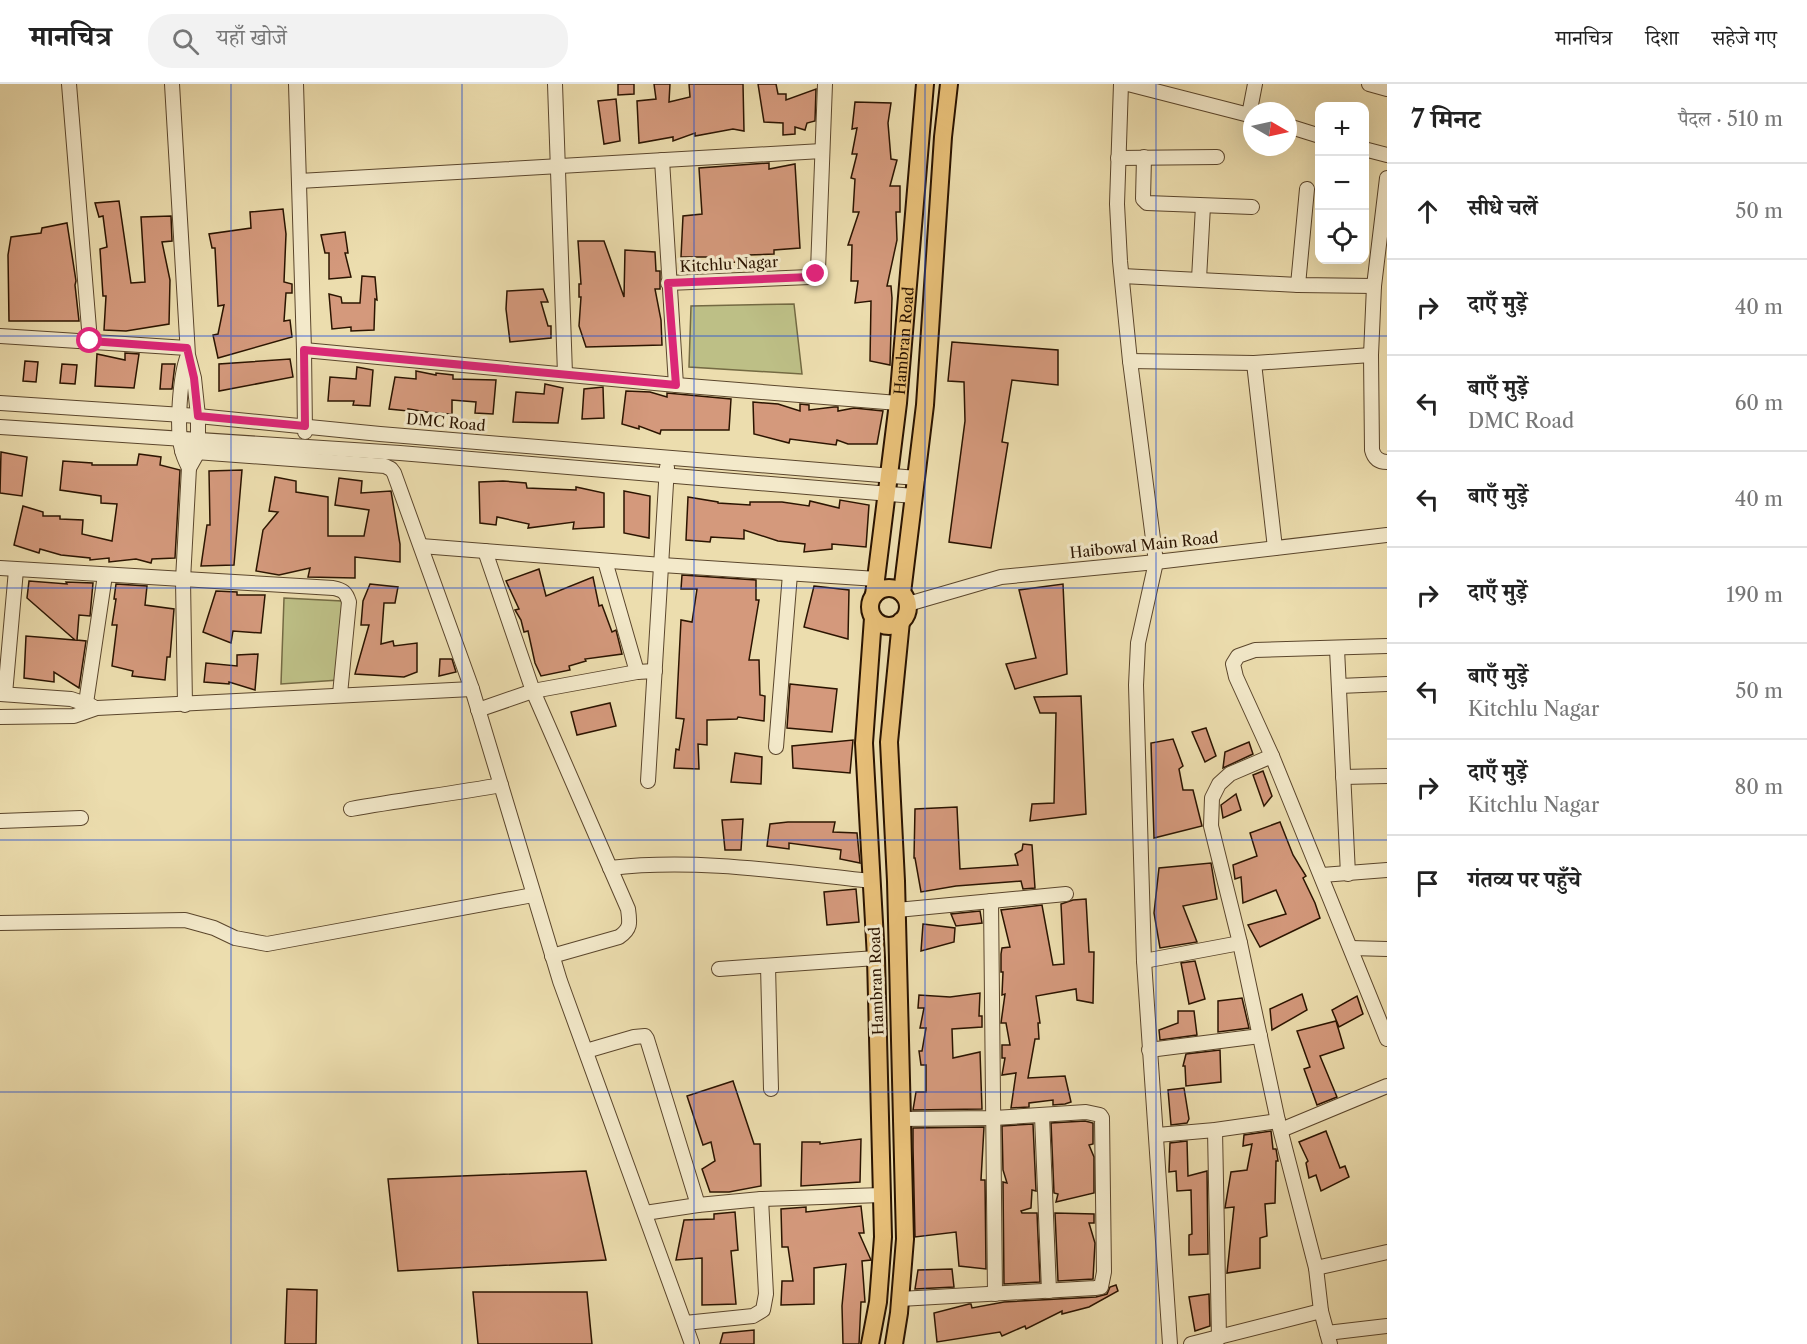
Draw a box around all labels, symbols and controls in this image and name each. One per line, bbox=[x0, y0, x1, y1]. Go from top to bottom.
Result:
search box bbox=[148, 14, 568, 68]
text: मानचित्र bbox=[30, 19, 112, 53]
text: यहाँ खोजें bbox=[217, 24, 287, 51]
icon: search bbox=[169, 25, 202, 58]
text: मानचित्र bbox=[1555, 25, 1612, 50]
text: दिशा bbox=[1645, 25, 1679, 50]
text: सहेजे गए bbox=[1712, 25, 1777, 50]
north arrow bbox=[1243, 102, 1297, 156]
map controls bbox=[1315, 102, 1369, 264]
button: + bbox=[1315, 102, 1369, 156]
text: 7 मिनट bbox=[1411, 103, 1480, 135]
text: पैदल · 510 m bbox=[1678, 107, 1783, 131]
button: − bbox=[1315, 156, 1369, 210]
text: सीधे चलें bbox=[1468, 194, 1537, 221]
icon: ahead bbox=[1411, 195, 1444, 228]
text: 50 m bbox=[1736, 199, 1783, 223]
button: locate bbox=[1315, 210, 1369, 264]
street label: Kitchlu Nagar bbox=[679, 252, 779, 276]
route end bbox=[802, 260, 828, 286]
street label: Hambran Road bbox=[889, 286, 917, 396]
text: दाएँ मुड़ें bbox=[1468, 290, 1527, 317]
icon: right bbox=[1411, 291, 1444, 324]
text: 40 m bbox=[1735, 295, 1783, 319]
route start bbox=[76, 327, 102, 353]
text: बाएँ मुड़ें bbox=[1468, 374, 1528, 401]
icon: left bbox=[1411, 387, 1444, 420]
text: 60 m bbox=[1735, 391, 1783, 415]
street label: DMC Road bbox=[405, 409, 487, 435]
text: DMC Road bbox=[1468, 409, 1574, 433]
text: बाएँ मुड़ें bbox=[1468, 482, 1528, 509]
icon: left bbox=[1411, 483, 1444, 516]
text: 40 m bbox=[1735, 487, 1783, 511]
street label: Haibowal Main Road bbox=[1069, 528, 1219, 562]
text: दाएँ मुड़ें bbox=[1468, 578, 1527, 605]
icon: right bbox=[1411, 579, 1444, 612]
text: 190 m bbox=[1726, 583, 1783, 607]
text: बाएँ मुड़ें bbox=[1468, 662, 1528, 689]
icon: left bbox=[1411, 675, 1444, 708]
text: 50 m bbox=[1736, 679, 1783, 703]
text: Kitchlu Nagar bbox=[1468, 697, 1599, 721]
text: दाएँ मुड़ें bbox=[1468, 758, 1527, 785]
icon: right bbox=[1411, 771, 1444, 804]
text: 80 m bbox=[1735, 775, 1783, 799]
text: Kitchlu Nagar bbox=[1468, 793, 1599, 817]
text: गंतव्य पर पहुँचे bbox=[1468, 866, 1581, 893]
icon: arrive bbox=[1411, 867, 1444, 900]
street label: Hambran Road bbox=[865, 927, 887, 1035]

